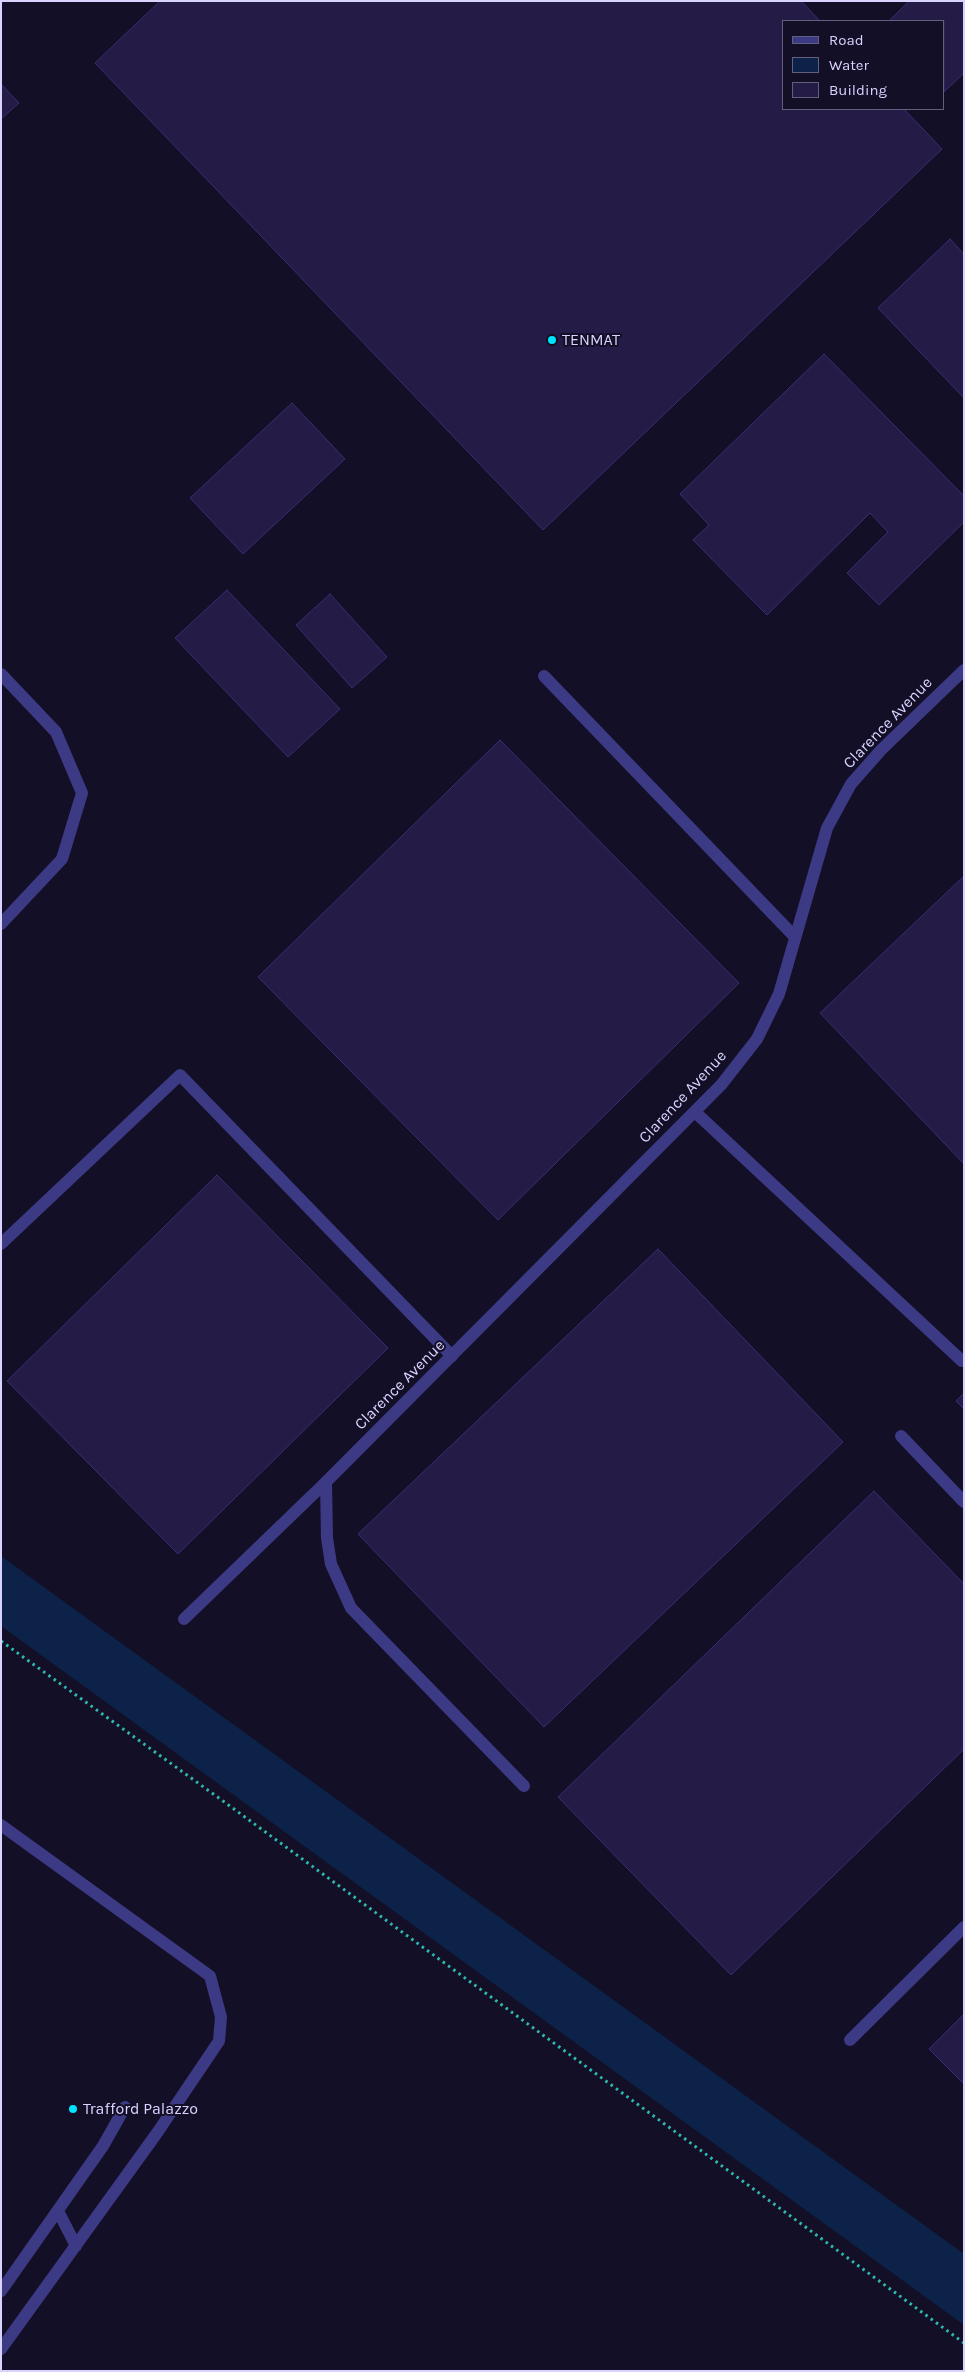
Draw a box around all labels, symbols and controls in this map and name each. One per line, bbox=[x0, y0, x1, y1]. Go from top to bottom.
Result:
legend bbox=[782, 20, 945, 110]
text: Road bbox=[829, 31, 864, 49]
text: Water bbox=[829, 56, 869, 74]
text: Building bbox=[829, 81, 887, 99]
place label: TENMAT bbox=[562, 330, 620, 350]
marker: TENMAT bbox=[546, 334, 558, 346]
street label: Clarence Avenue bbox=[840, 673, 936, 773]
street label: Clarence Avenue bbox=[635, 1047, 731, 1147]
street label: Clarence Avenue bbox=[351, 1336, 449, 1434]
place label: Trafford Palazzo bbox=[83, 2099, 198, 2119]
marker: Trafford Palazzo bbox=[67, 2103, 79, 2115]

